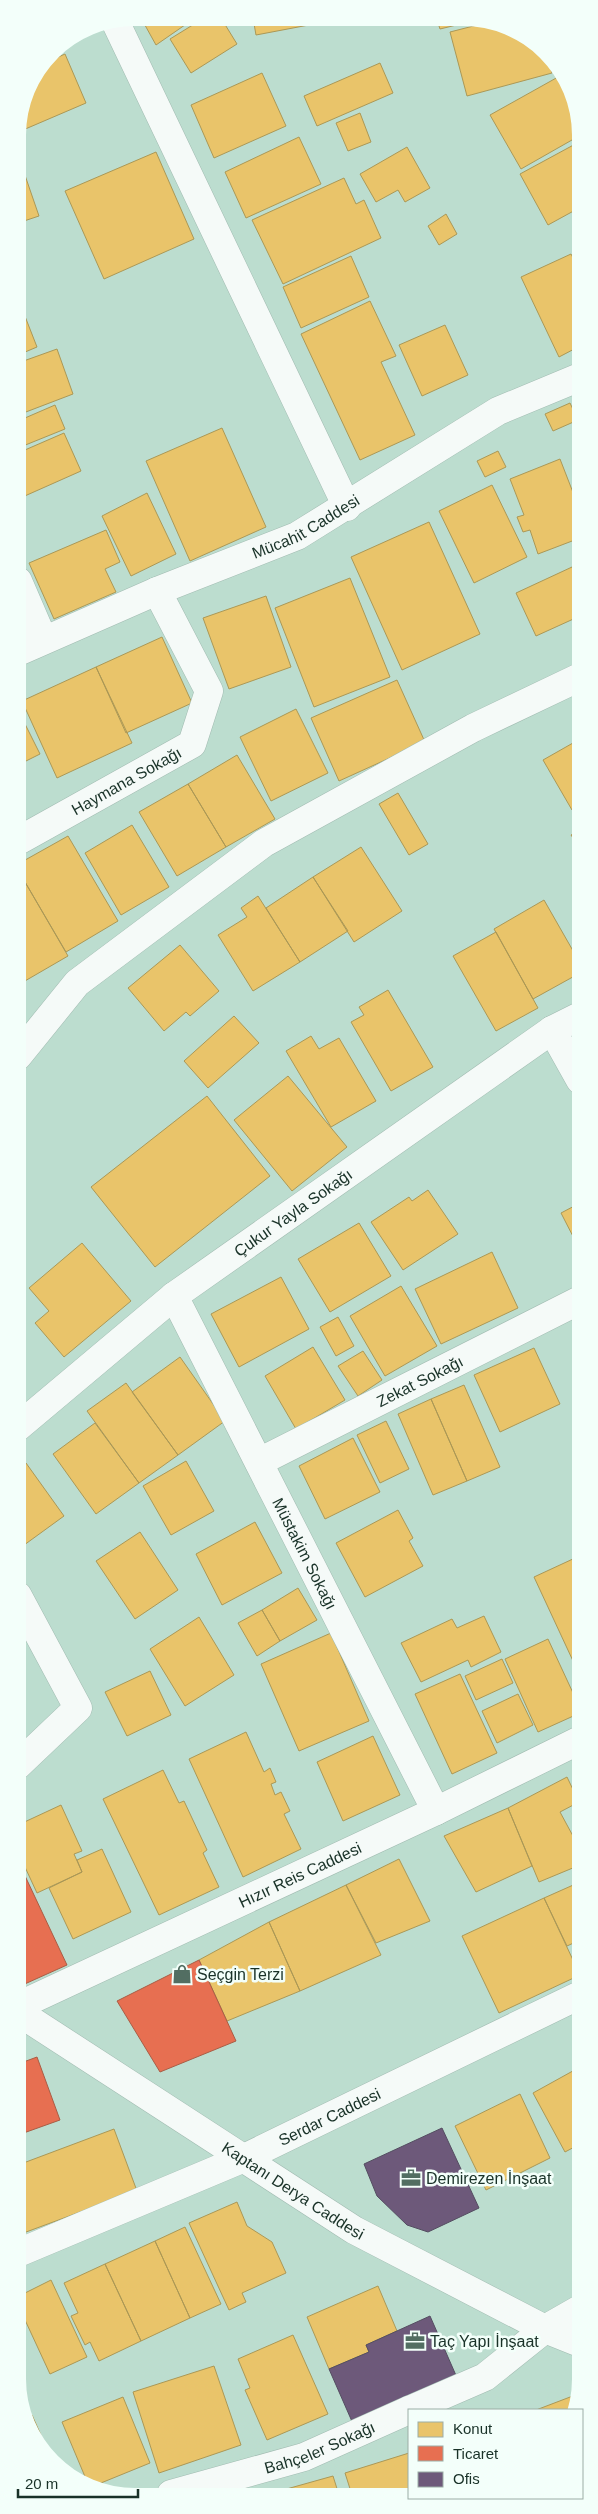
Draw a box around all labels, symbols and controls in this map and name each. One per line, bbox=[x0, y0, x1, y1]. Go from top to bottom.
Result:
street label: Mücahit Caddesi bbox=[249, 491, 362, 561]
street label: Haymana Sokağı bbox=[69, 743, 184, 818]
street label: Çukur Yayla Sokağı bbox=[231, 1165, 355, 1260]
street label: Zekat Sokağı bbox=[374, 1352, 466, 1410]
street label: Müstakim Sokağı bbox=[270, 1495, 340, 1612]
street label: Hızır Reis Caddesi bbox=[236, 1839, 364, 1910]
shop icon: Seçgin Terzi bbox=[171, 1963, 193, 1985]
place label: Seçgin Terzi bbox=[197, 1966, 284, 1983]
street label: Serdar Caddesi bbox=[276, 2085, 383, 2149]
street label: Kaptanı Derya Caddesi bbox=[219, 2138, 367, 2242]
office icon: Demirezen İnşaat bbox=[400, 2167, 422, 2189]
place label: Demirezen İnşaat bbox=[426, 2169, 552, 2187]
office icon: Taç Yapı İnşaat bbox=[404, 2330, 426, 2352]
place label: Taç Yapı İnşaat bbox=[430, 2332, 539, 2350]
legend bbox=[408, 2409, 583, 2499]
street label: Bahçeler Sokağı bbox=[262, 2418, 377, 2476]
text: Konut bbox=[453, 2420, 493, 2437]
text: Ticaret bbox=[453, 2445, 499, 2462]
scale bar bbox=[18, 2466, 138, 2498]
text: Ofis bbox=[453, 2470, 480, 2487]
text: 20 m bbox=[25, 2475, 58, 2492]

